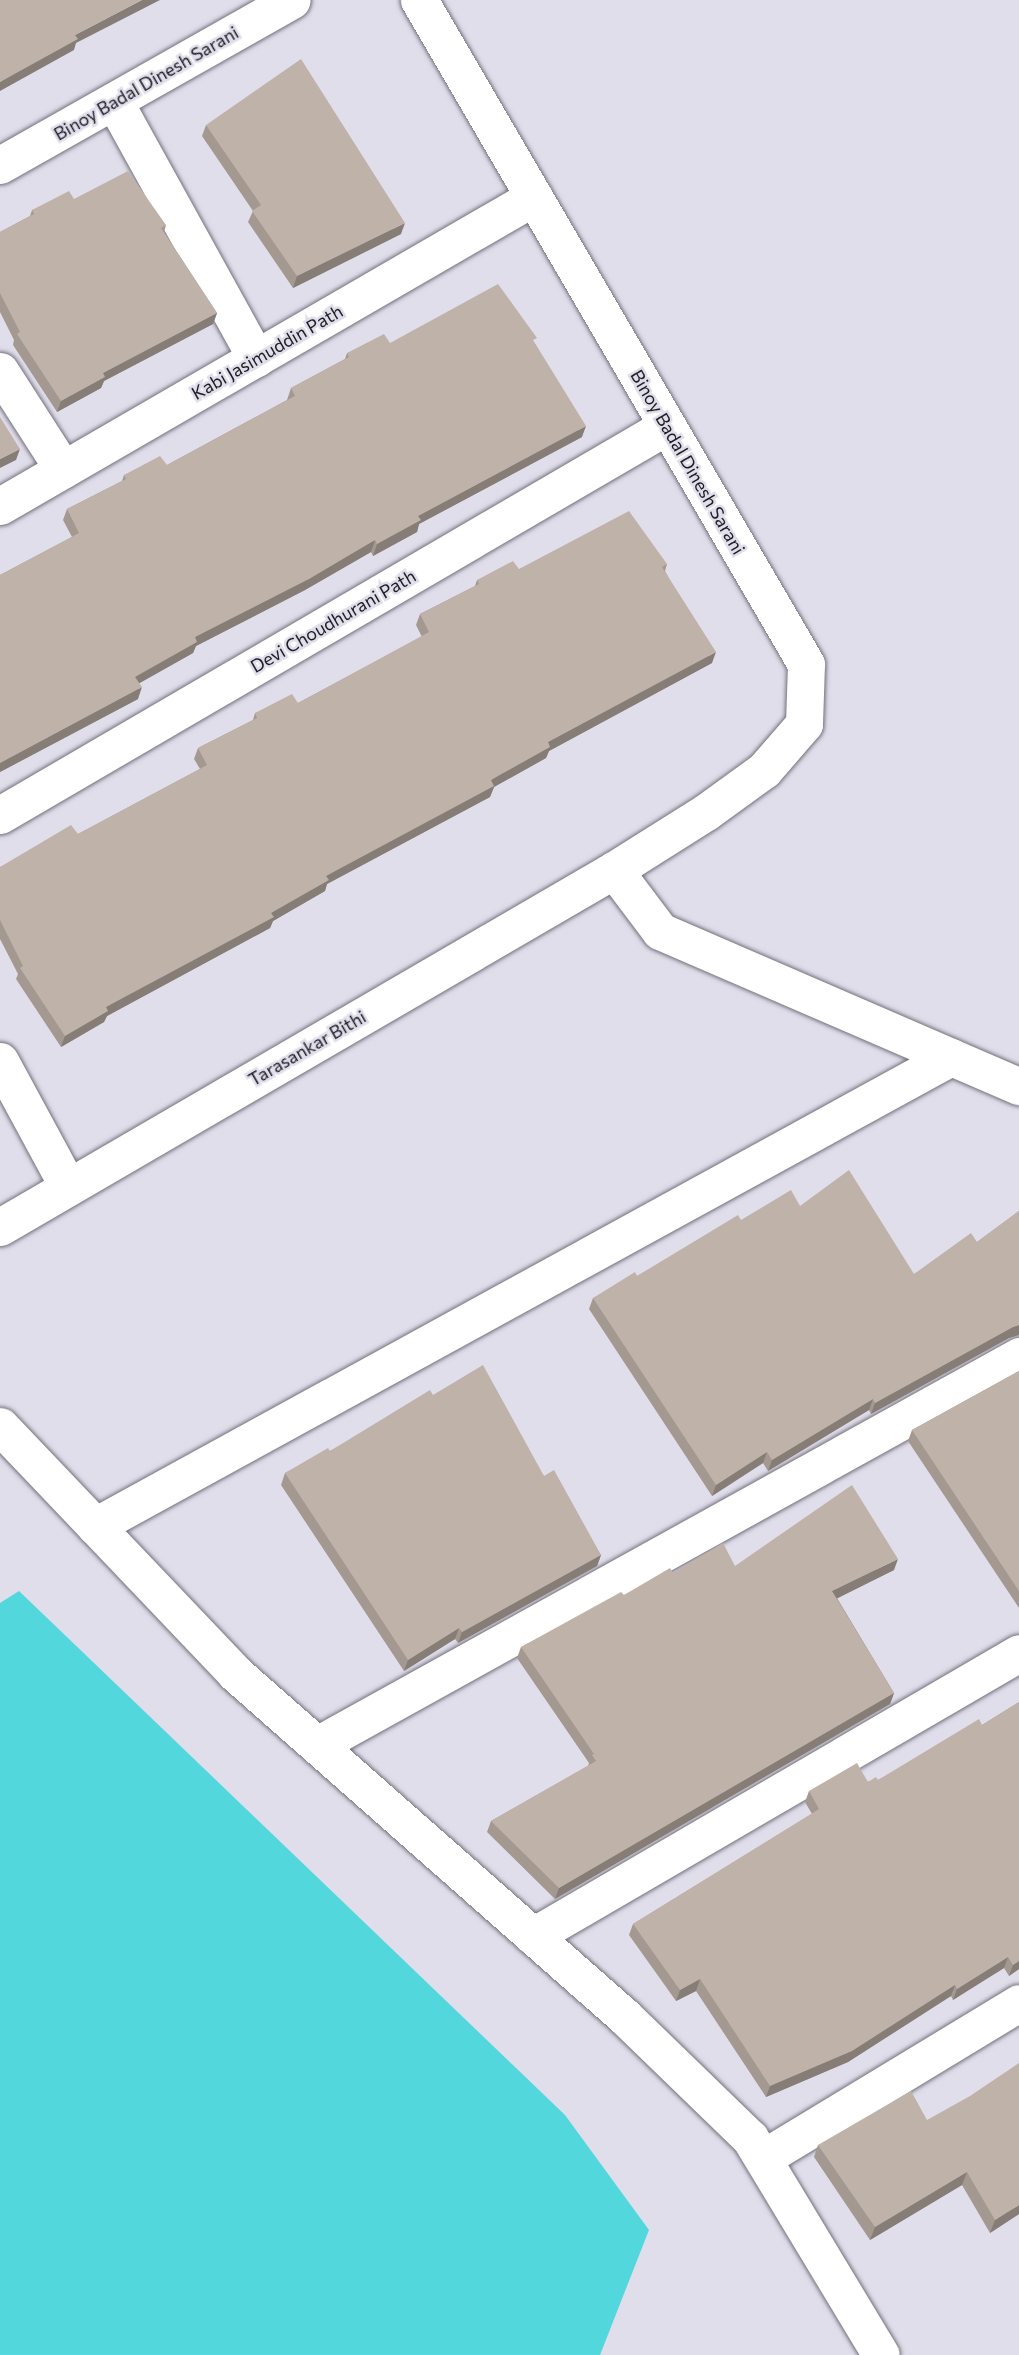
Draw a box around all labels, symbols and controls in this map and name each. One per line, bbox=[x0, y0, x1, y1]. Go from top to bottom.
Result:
street label: Binoy Badal Dinesh Sarani bbox=[50, 21, 242, 145]
street label: Kabi Jasimuddin Path bbox=[188, 300, 346, 404]
street label: Binoy Badal Dinesh Sarani bbox=[626, 366, 750, 558]
street label: Devi Choudhurani Path bbox=[247, 565, 419, 677]
street label: Tarasankar Bithi bbox=[244, 1006, 370, 1090]

